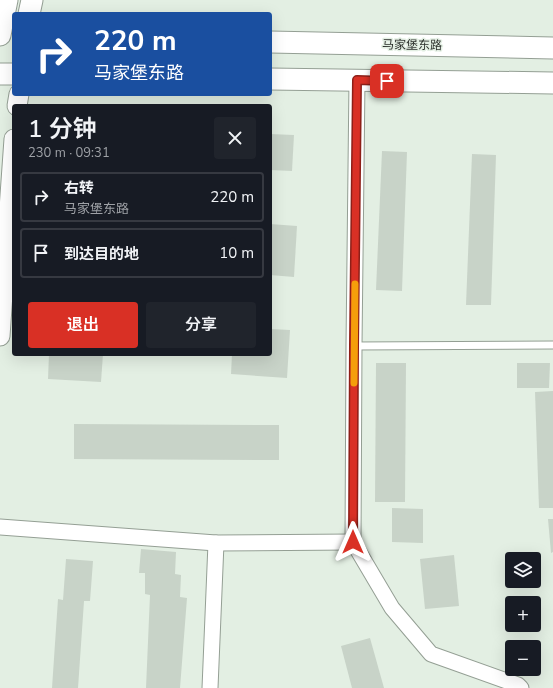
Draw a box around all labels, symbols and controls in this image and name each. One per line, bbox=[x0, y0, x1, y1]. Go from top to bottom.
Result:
text: 220 m bbox=[94, 22, 177, 60]
icon: right bbox=[28, 28, 80, 80]
street label: 马家堡东路 bbox=[382, 36, 442, 54]
text: 马家堡东路 bbox=[94, 61, 184, 85]
pin bbox=[370, 64, 404, 98]
icon: arrive bbox=[376, 70, 398, 92]
text: 1 分钟 bbox=[28, 113, 97, 145]
button: close bbox=[214, 117, 256, 159]
text: 230 m · 09:31 bbox=[28, 144, 110, 162]
text: 右转 bbox=[64, 178, 94, 198]
icon: right bbox=[30, 186, 52, 208]
text: 220 m bbox=[210, 187, 254, 207]
text: 马家堡东路 bbox=[64, 200, 129, 218]
icon: arrive bbox=[30, 242, 52, 264]
text: 10 m bbox=[219, 243, 254, 263]
text: 到达目的地 bbox=[64, 244, 139, 264]
button: 退出 bbox=[28, 302, 138, 348]
button: 分享 bbox=[146, 302, 256, 348]
position arrow bbox=[332, 521, 374, 563]
map controls bbox=[505, 552, 541, 676]
button: layers bbox=[505, 552, 541, 588]
button: + bbox=[505, 596, 541, 632]
button: − bbox=[505, 640, 541, 676]

